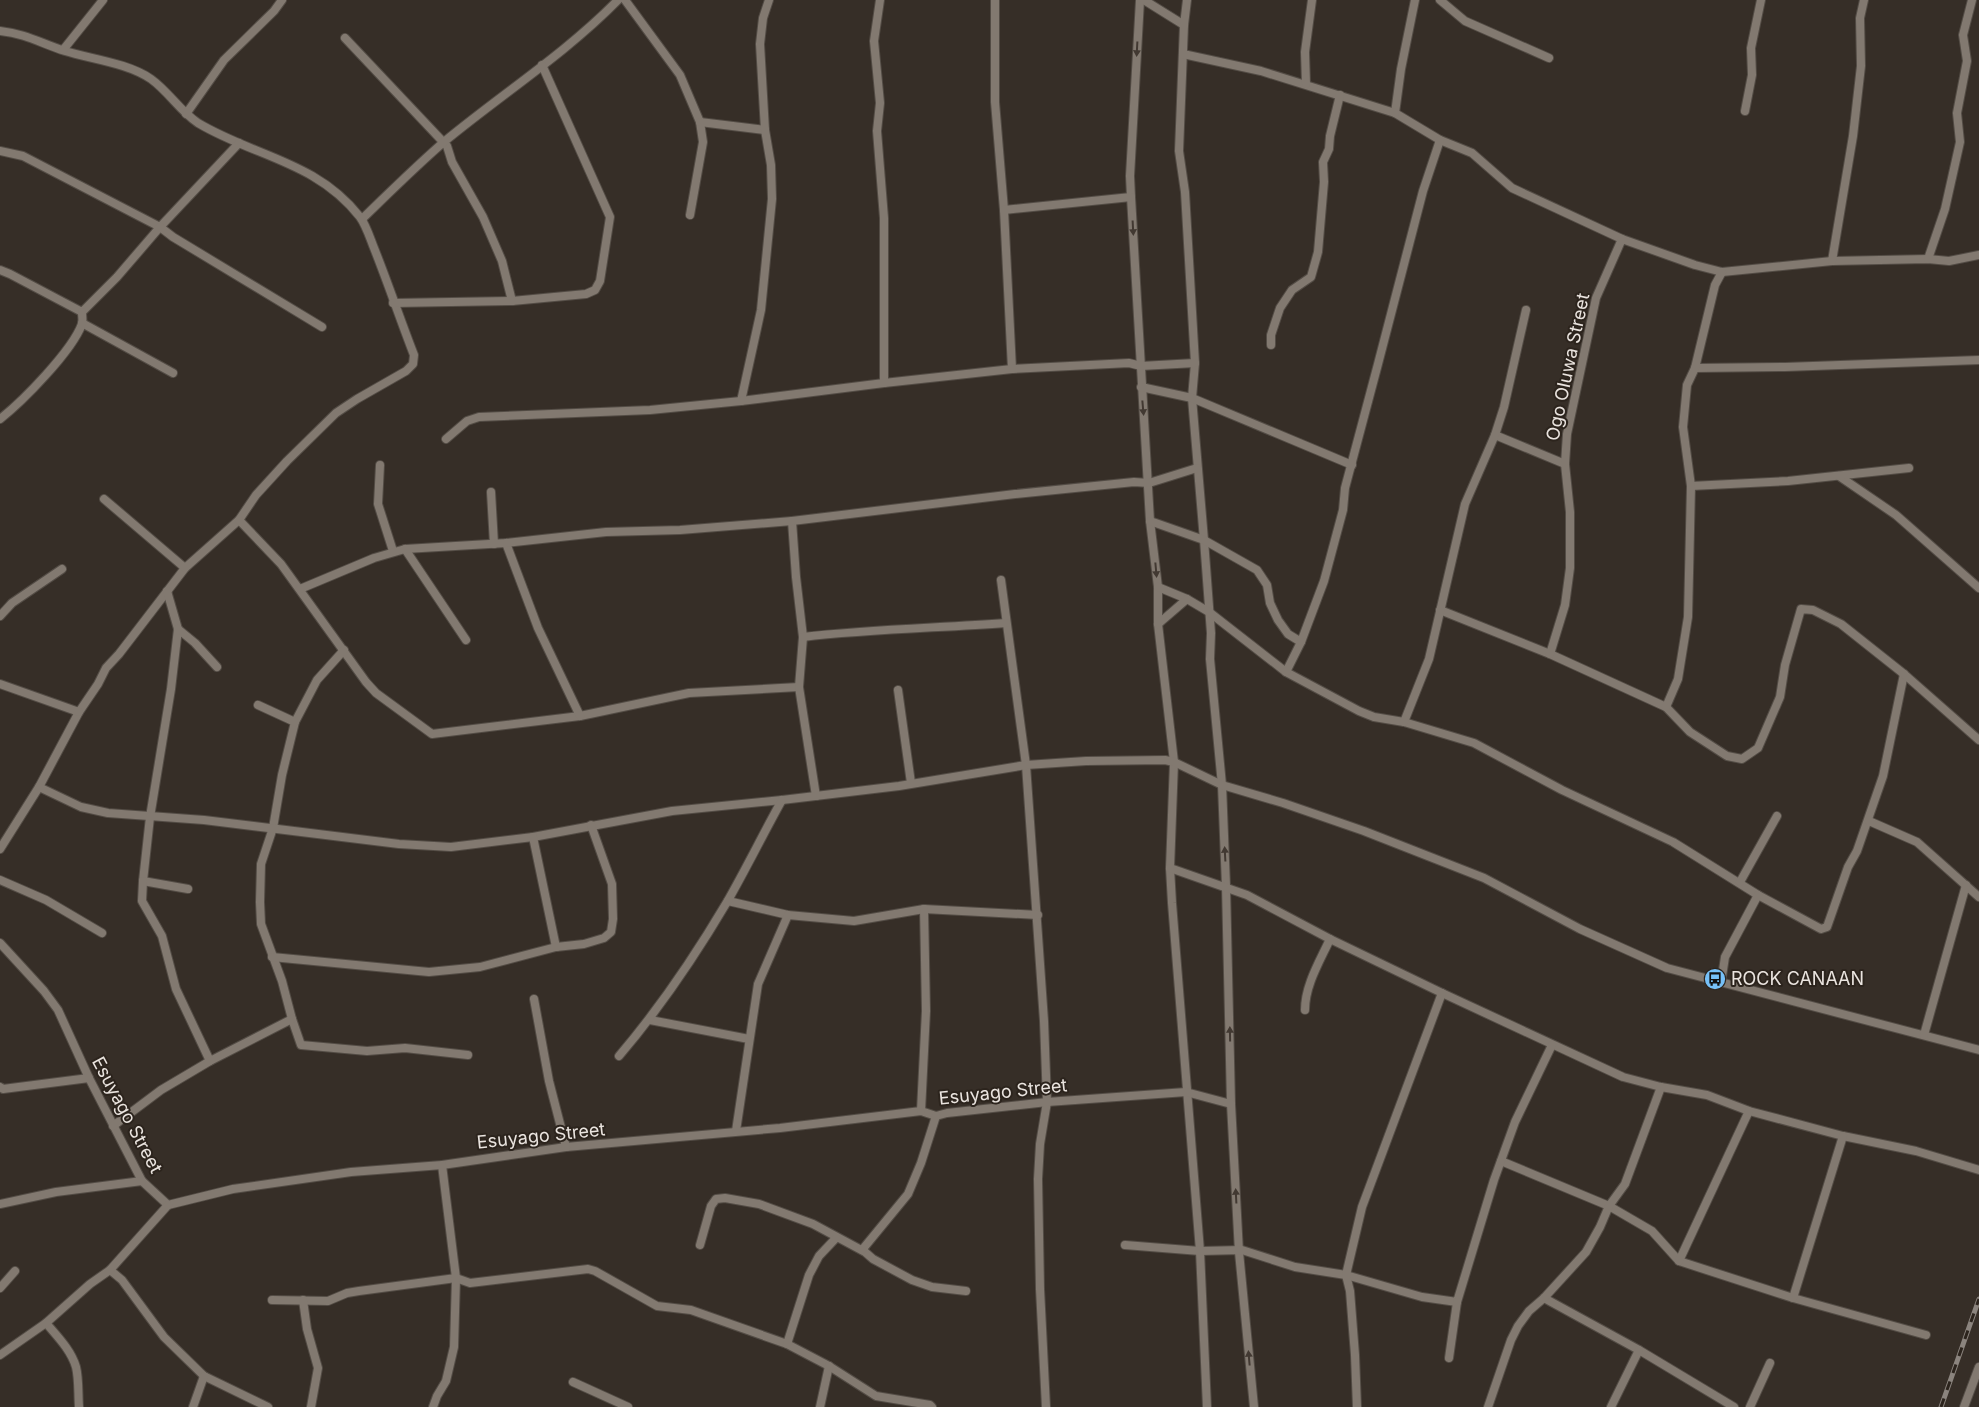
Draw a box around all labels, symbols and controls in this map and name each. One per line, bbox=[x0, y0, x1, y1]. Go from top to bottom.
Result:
one-way arrow bbox=[1133, 41, 1141, 57]
one-way arrow bbox=[1129, 221, 1137, 237]
street label: Ogo Oluwa Street bbox=[1542, 291, 1593, 443]
one-way arrow bbox=[1139, 400, 1147, 416]
one-way arrow bbox=[1152, 562, 1160, 578]
one-way arrow bbox=[1220, 846, 1228, 862]
bus stop icon: ROCK CANAAN bbox=[1703, 967, 1727, 991]
place label: ROCK CANAAN bbox=[1731, 968, 1864, 989]
one-way arrow bbox=[1225, 1026, 1233, 1042]
street label: Esuyago Street bbox=[88, 1053, 167, 1177]
street label: Esuyago Street bbox=[938, 1074, 1068, 1109]
street label: Esuyago Street bbox=[476, 1118, 606, 1153]
one-way arrow bbox=[1232, 1188, 1240, 1204]
one-way arrow bbox=[1245, 1350, 1253, 1366]

